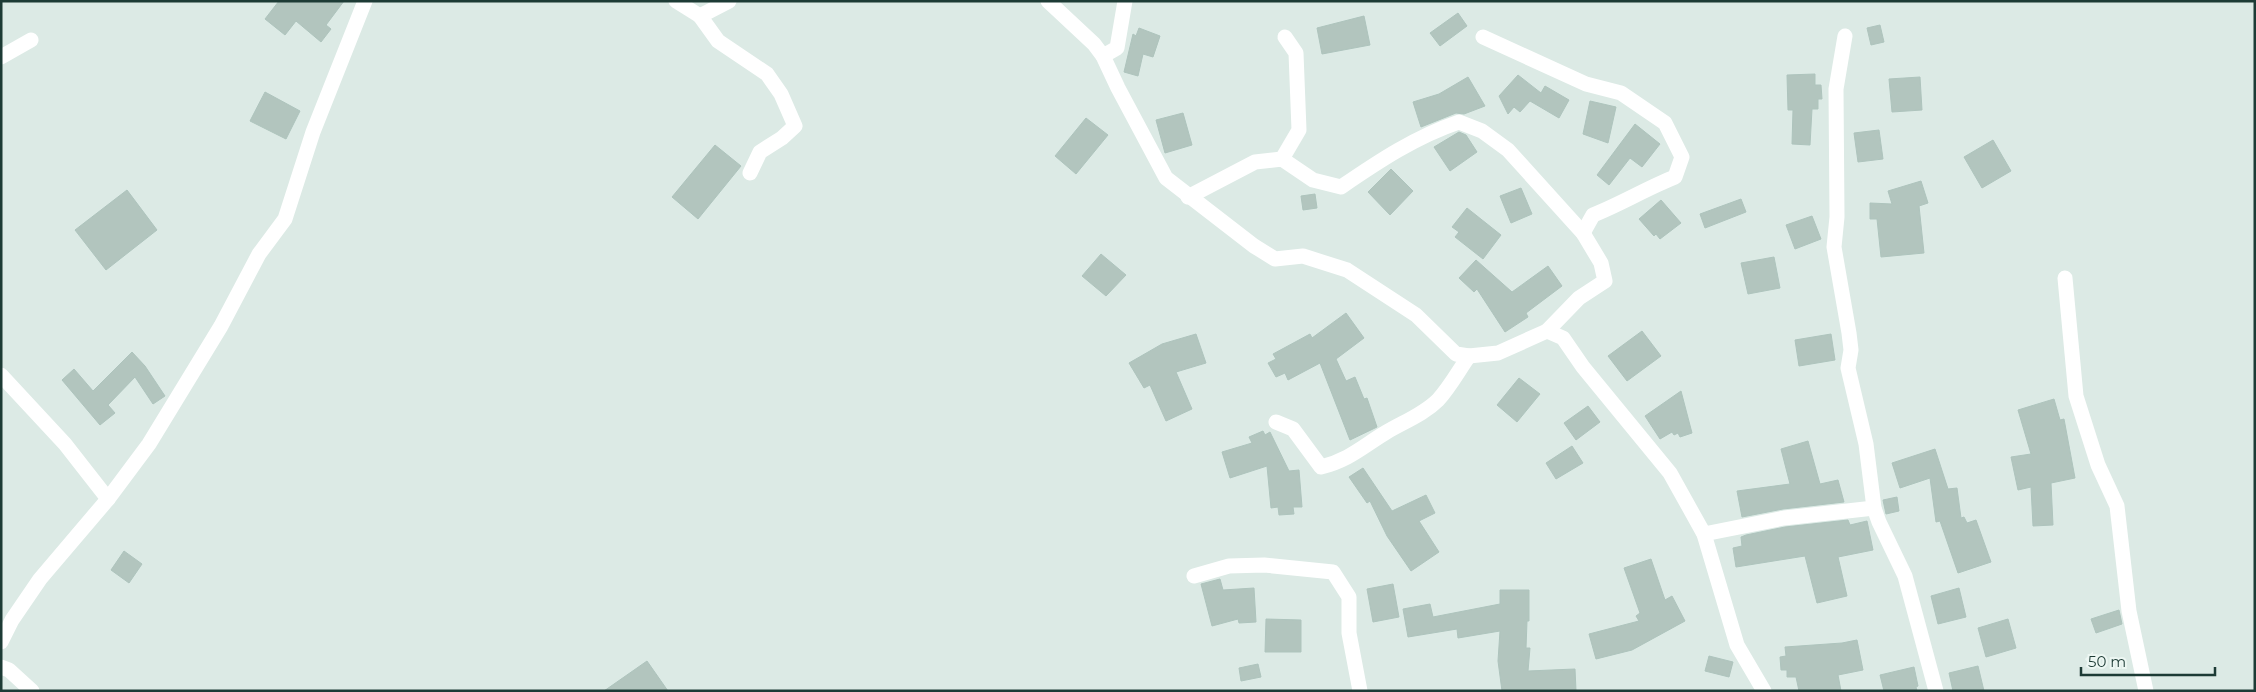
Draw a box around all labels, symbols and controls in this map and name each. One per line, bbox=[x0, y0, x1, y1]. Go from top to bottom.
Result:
scale bar bbox=[2081, 644, 2215, 676]
text: 50 m bbox=[2088, 652, 2126, 671]

